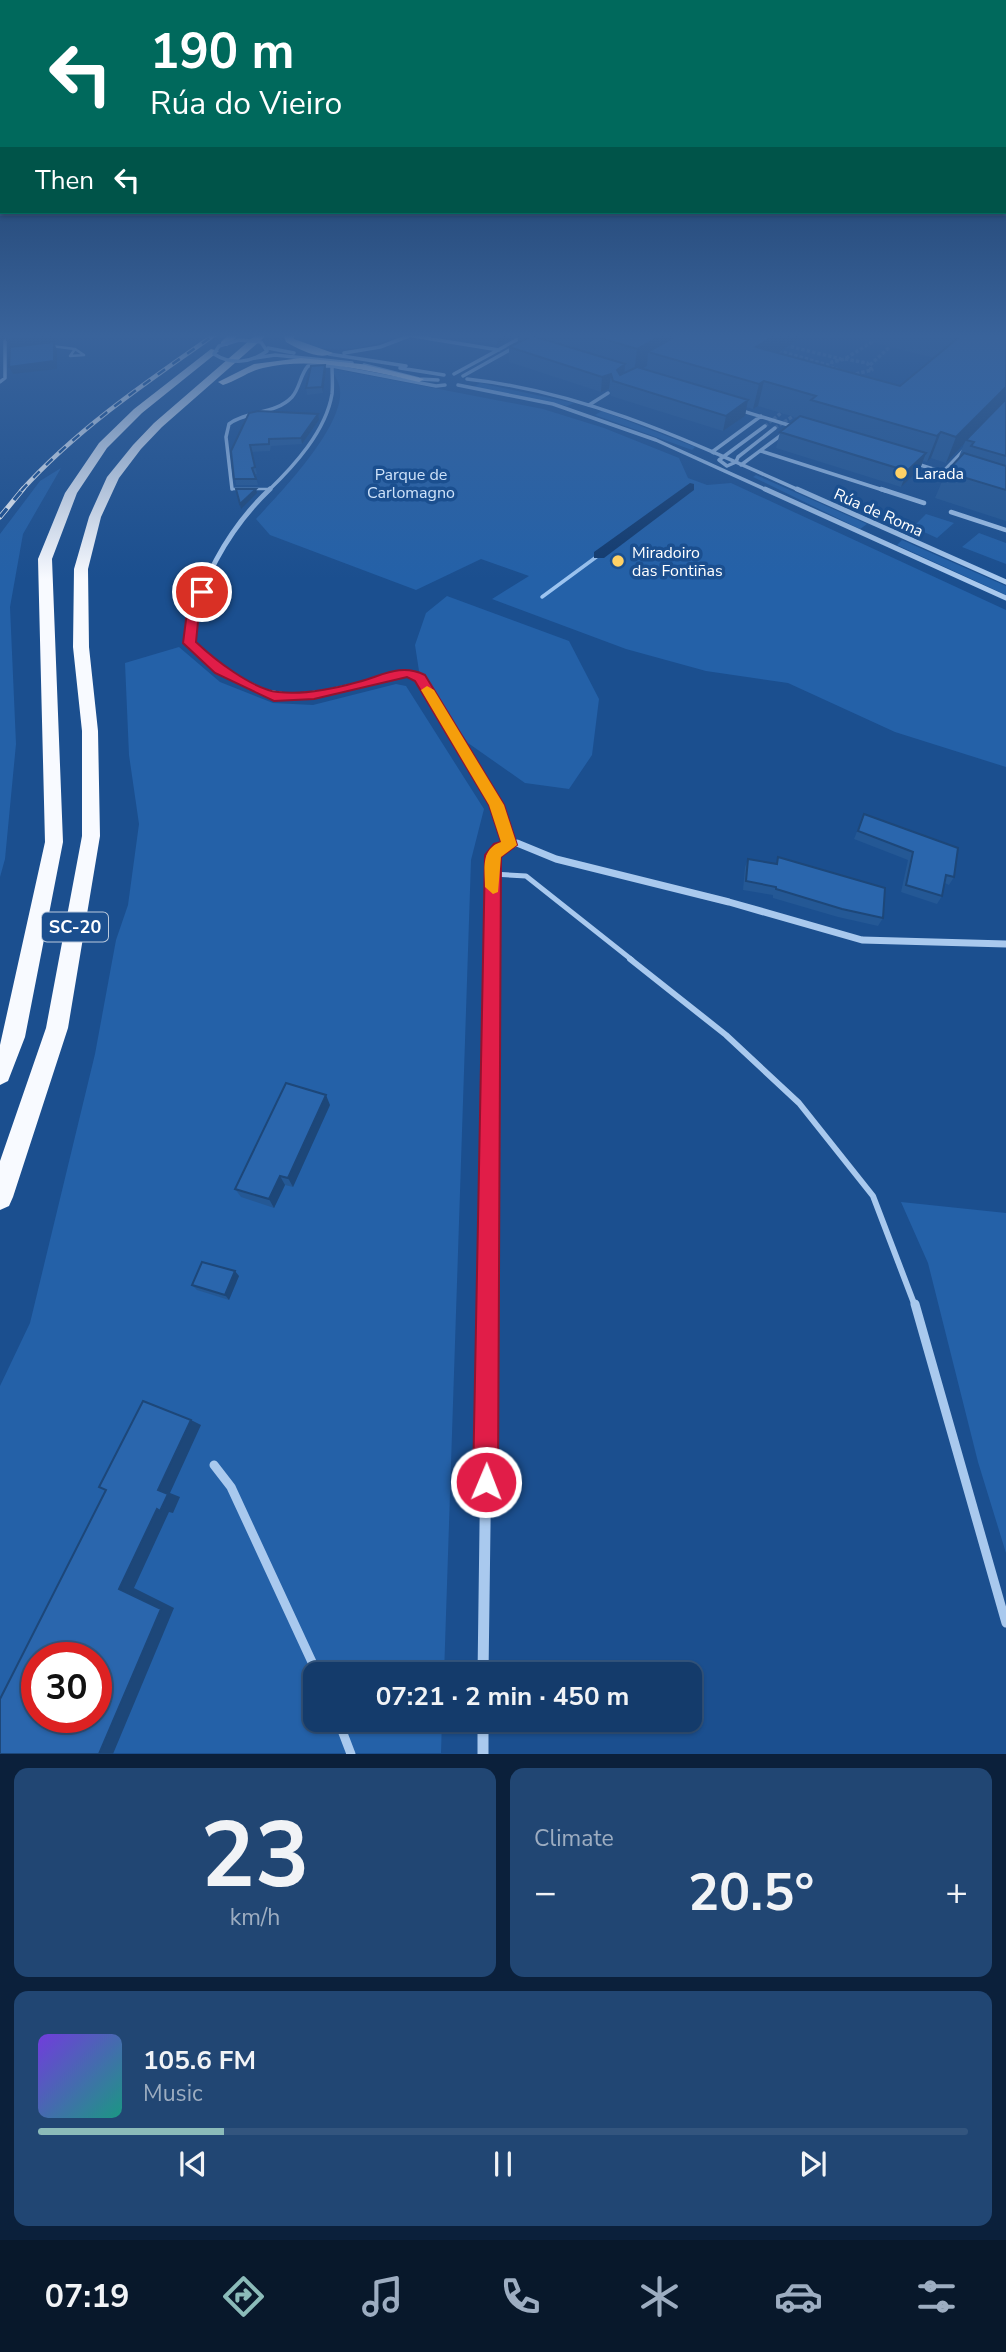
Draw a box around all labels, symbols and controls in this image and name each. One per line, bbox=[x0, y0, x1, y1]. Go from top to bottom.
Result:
text: 190 m bbox=[150, 18, 294, 85]
icon: left bbox=[35, 28, 126, 119]
text: Rúa do Vieiro bbox=[150, 82, 342, 125]
icon: left bbox=[108, 161, 146, 199]
text: Then bbox=[35, 163, 94, 198]
place label: Larada bbox=[915, 463, 964, 485]
park label: Parque de Carlomagno bbox=[367, 464, 455, 504]
marker: Larada bbox=[893, 465, 909, 481]
street label: Rúa de Roma bbox=[830, 483, 927, 542]
place label: Miradoiro das Fontiñas bbox=[632, 542, 723, 582]
marker: Miradoiro das Fontiñas bbox=[610, 553, 626, 569]
pin bbox=[172, 562, 232, 622]
icon: arrive bbox=[183, 573, 221, 611]
road number: SC-20 bbox=[42, 912, 108, 942]
position arrow bbox=[449, 1445, 523, 1519]
speed limit sign: 30 bbox=[21, 1642, 112, 1733]
text: 07:21 · 2 min · 450 m bbox=[376, 1679, 629, 1714]
text: 23 bbox=[200, 1794, 310, 1918]
text: Climate bbox=[534, 1823, 614, 1854]
text: 20.5° bbox=[688, 1857, 814, 1928]
text: − bbox=[534, 1867, 557, 1918]
text: + bbox=[945, 1867, 968, 1918]
text: km/h bbox=[230, 1902, 280, 1933]
text: 105.6 FM bbox=[143, 2043, 256, 2078]
text: Music bbox=[143, 2078, 203, 2109]
icon: previous bbox=[174, 2145, 212, 2183]
icon: pause bbox=[484, 2145, 522, 2183]
icon: next bbox=[794, 2145, 832, 2183]
icon: directions bbox=[219, 2272, 268, 2321]
icon: music bbox=[358, 2272, 407, 2321]
icon: phone bbox=[496, 2272, 545, 2321]
icon: climate bbox=[635, 2272, 684, 2321]
icon: car bbox=[774, 2272, 823, 2321]
icon: filters bbox=[912, 2272, 961, 2321]
text: 07:19 bbox=[45, 2275, 130, 2318]

